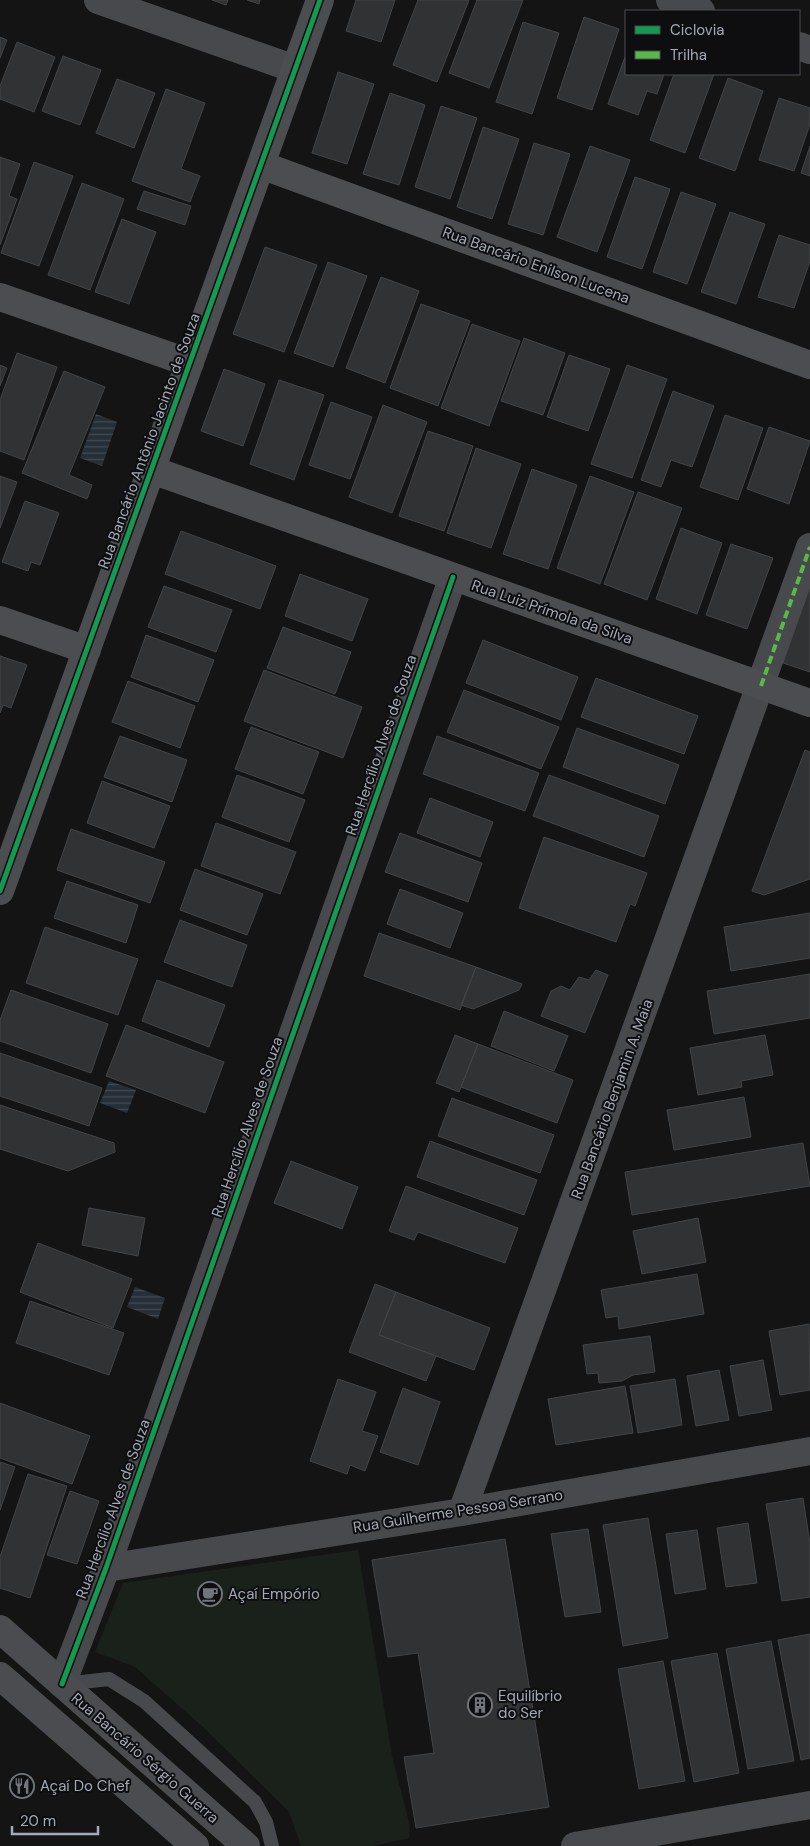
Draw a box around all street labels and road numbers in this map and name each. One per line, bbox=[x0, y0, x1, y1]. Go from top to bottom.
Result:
street label: Rua Bancário Enilson Lucena bbox=[440, 222, 632, 308]
street label: Rua Bancário Antônio Jacinto de Souza bbox=[93, 310, 205, 572]
street label: Rua Luiz Prímola da Silva bbox=[469, 575, 635, 649]
street label: Rua Hercílio Alves de Souza bbox=[341, 652, 421, 838]
street label: Rua Bancário Benjamin A. Maia bbox=[566, 996, 658, 1202]
street label: Rua Hercílio Alves de Souza bbox=[207, 1034, 287, 1220]
street label: Rua Hercílio Alves de Souza bbox=[71, 1417, 155, 1601]
street label: Rua Guilherme Pessoa Serrano bbox=[352, 1485, 564, 1537]
street label: Rua Bancário Sérgio Guerra bbox=[67, 1688, 223, 1828]

